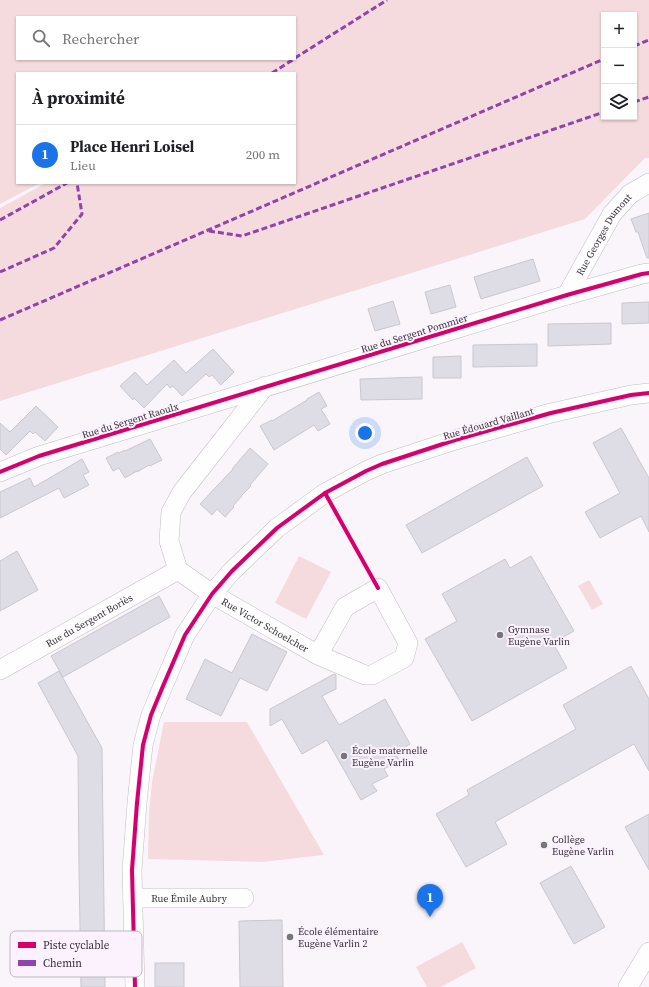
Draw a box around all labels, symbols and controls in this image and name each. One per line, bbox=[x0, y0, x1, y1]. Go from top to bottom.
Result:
map controls bbox=[601, 12, 637, 120]
button: + bbox=[601, 12, 637, 48]
search box bbox=[16, 16, 296, 60]
icon: search bbox=[30, 27, 52, 49]
text: Rechercher bbox=[62, 28, 139, 49]
button: − bbox=[601, 48, 637, 84]
button: layers bbox=[601, 84, 637, 120]
text: À proximité bbox=[32, 86, 125, 110]
text: Place Henri Loisel bbox=[70, 136, 194, 157]
text: 1 bbox=[41, 146, 49, 163]
text: 200 m bbox=[246, 146, 280, 163]
text: Lieu bbox=[70, 157, 96, 174]
street label: Rue Georges Dumont bbox=[573, 190, 635, 278]
street label: Rue du Sergent Pommier bbox=[359, 311, 470, 356]
street label: Rue du Sergent Raoulx bbox=[80, 399, 181, 441]
street label: Rue Édouard Vaillant bbox=[441, 404, 536, 443]
your location bbox=[355, 423, 375, 443]
street label: Rue du Sergent Boriès bbox=[43, 591, 135, 650]
street label: Rue Victor Schoelcher bbox=[219, 595, 312, 656]
place label: Gymnase Eugène Varlin bbox=[508, 623, 570, 648]
marker: Gymnase Eugène Varlin bbox=[495, 630, 505, 640]
place label: École maternelle Eugène Varlin bbox=[352, 744, 428, 769]
marker: École maternelle Eugène Varlin bbox=[339, 751, 349, 761]
place label: Collège Eugène Varlin bbox=[552, 833, 614, 858]
marker: Collège Eugène Varlin bbox=[539, 840, 549, 850]
pin: 1 bbox=[417, 884, 443, 917]
street label: Rue Émile Aubry bbox=[151, 892, 228, 905]
place label: École élémentaire Eugène Varlin 2 bbox=[298, 925, 378, 950]
legend bbox=[10, 931, 142, 977]
marker: École élémentaire Eugène Varlin 2 bbox=[285, 932, 295, 942]
text: Piste cyclable bbox=[43, 938, 110, 953]
text: Chemin bbox=[43, 956, 82, 971]

